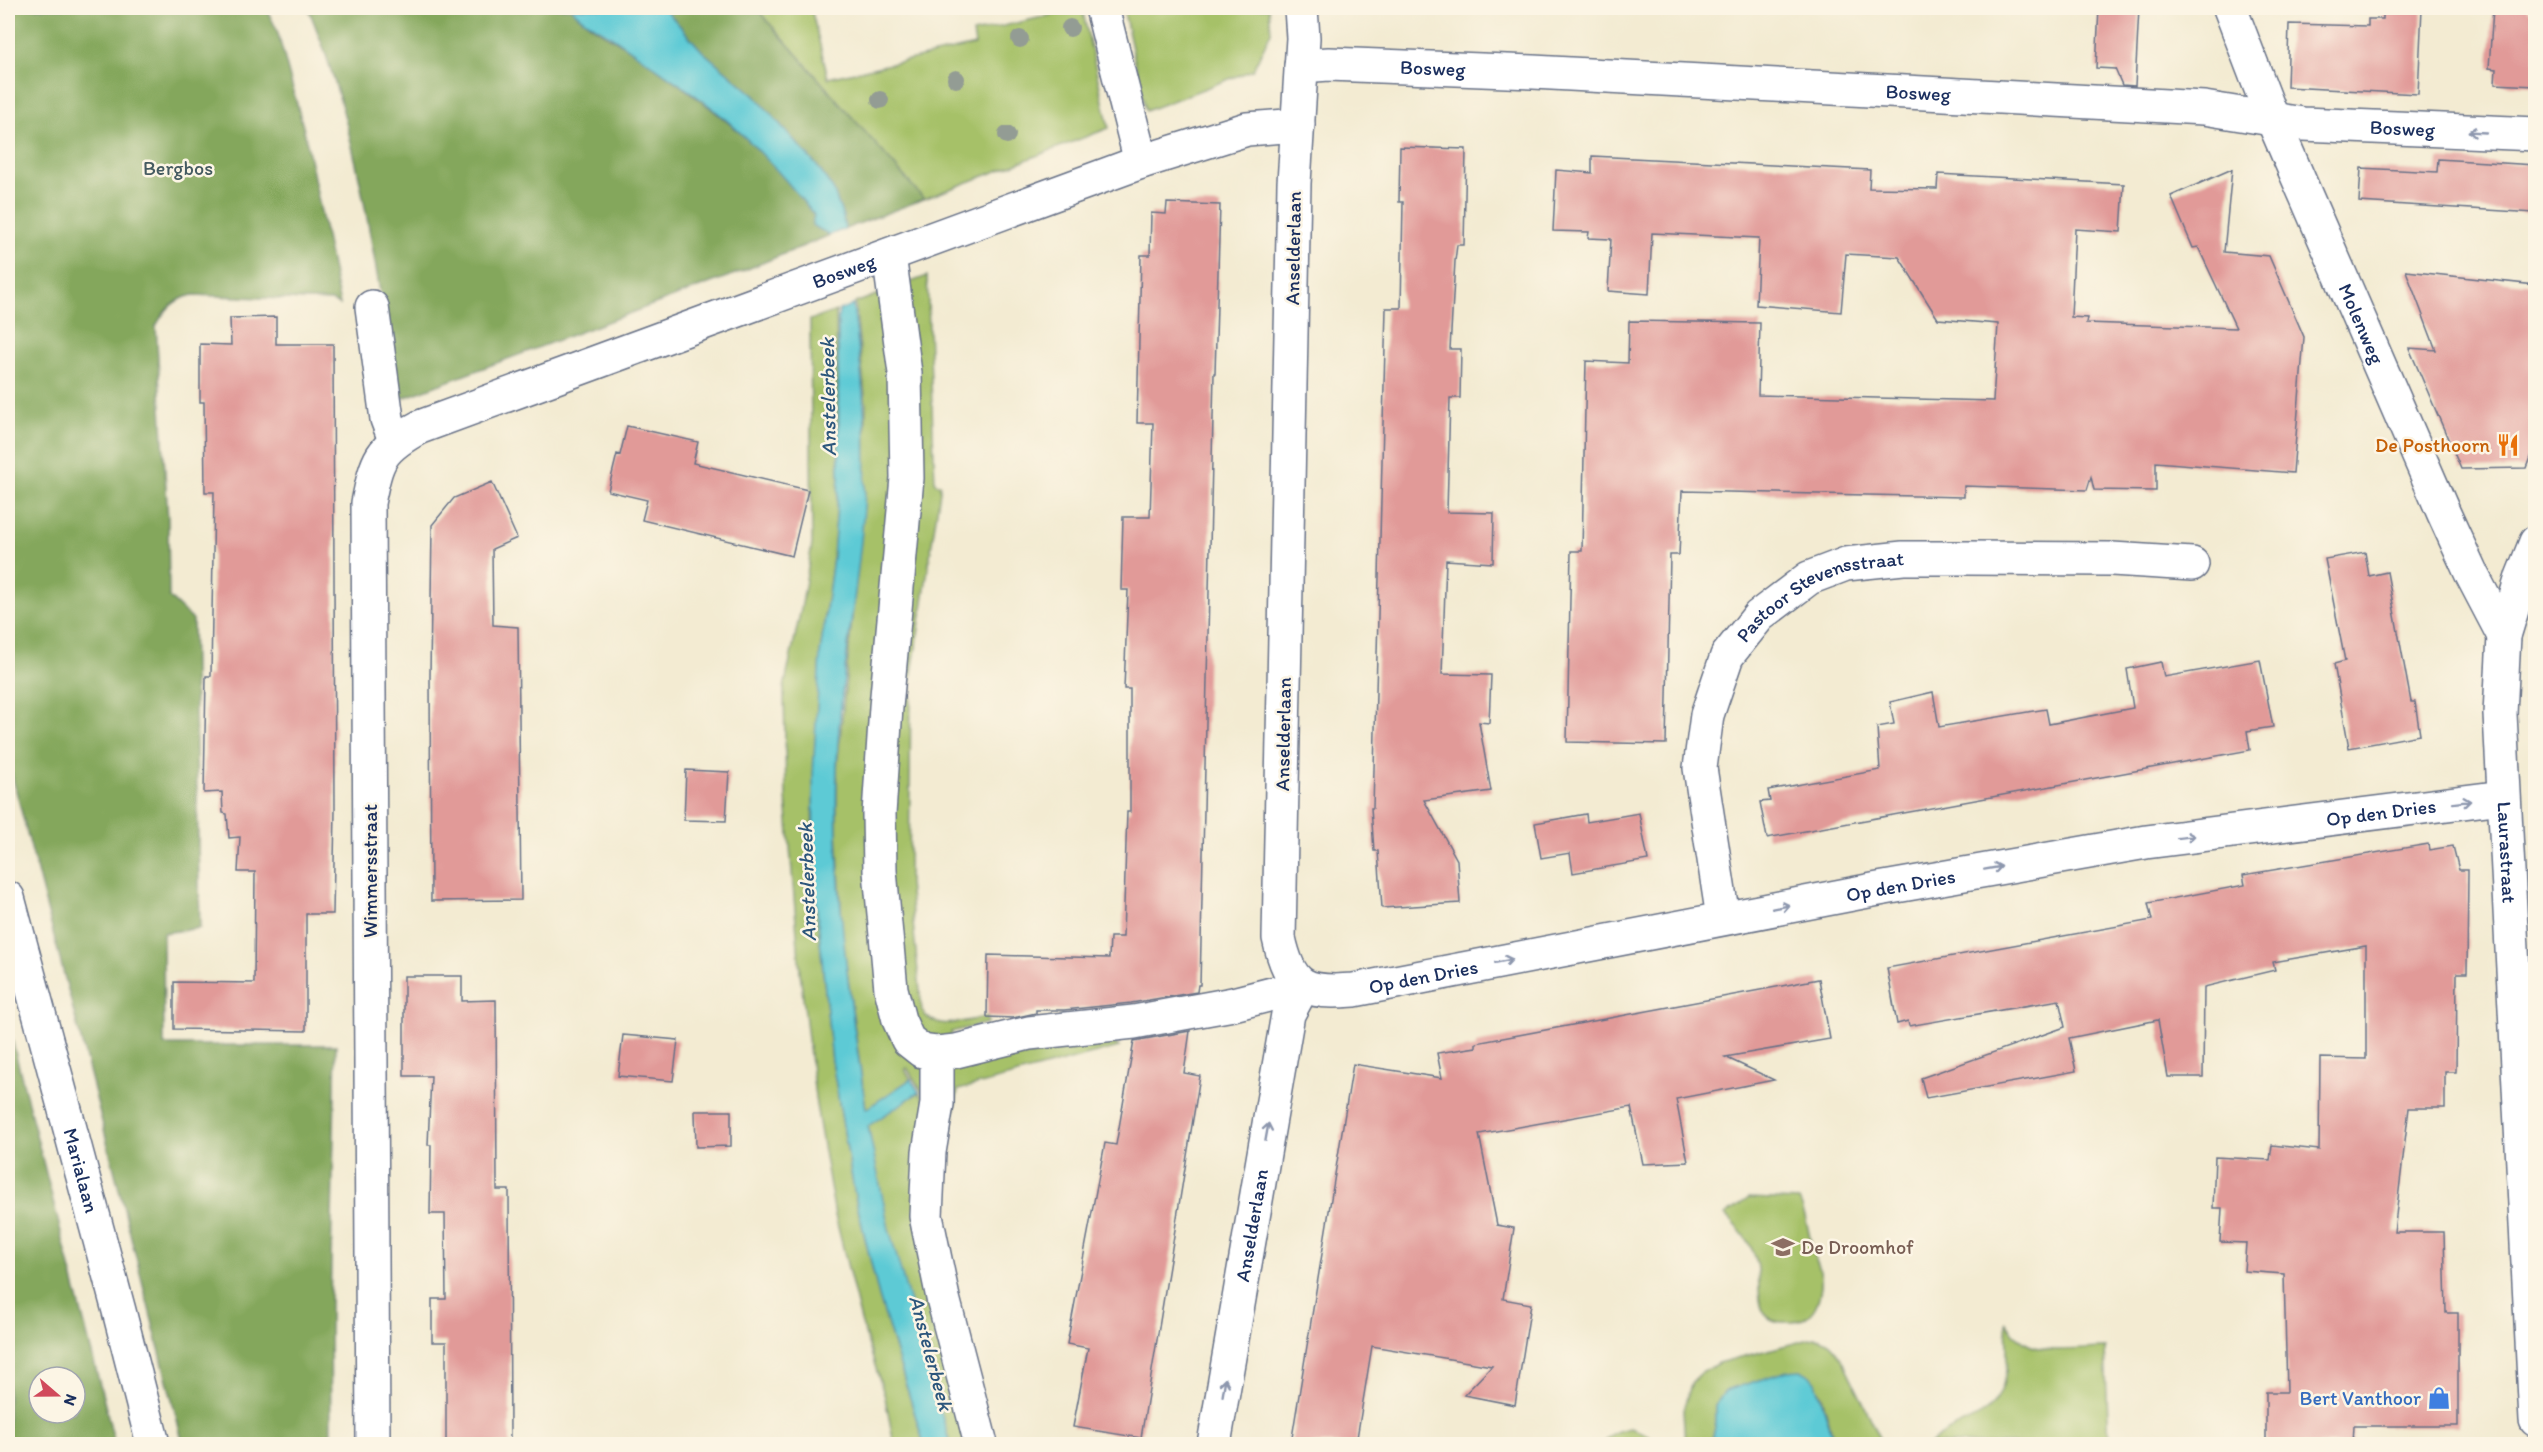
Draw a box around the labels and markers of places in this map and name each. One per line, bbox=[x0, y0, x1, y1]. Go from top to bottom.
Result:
restaurant icon: De Posthoorn bbox=[2495, 432, 2521, 458]
place label: De Posthoorn bbox=[2375, 433, 2490, 457]
school or university icon: De Droomhof bbox=[1770, 1234, 1796, 1260]
place label: De Droomhof bbox=[1801, 1235, 1914, 1259]
shop icon: Bert Vanthoor bbox=[2426, 1385, 2452, 1411]
place label: Bert Vanthoor bbox=[2300, 1386, 2421, 1410]

